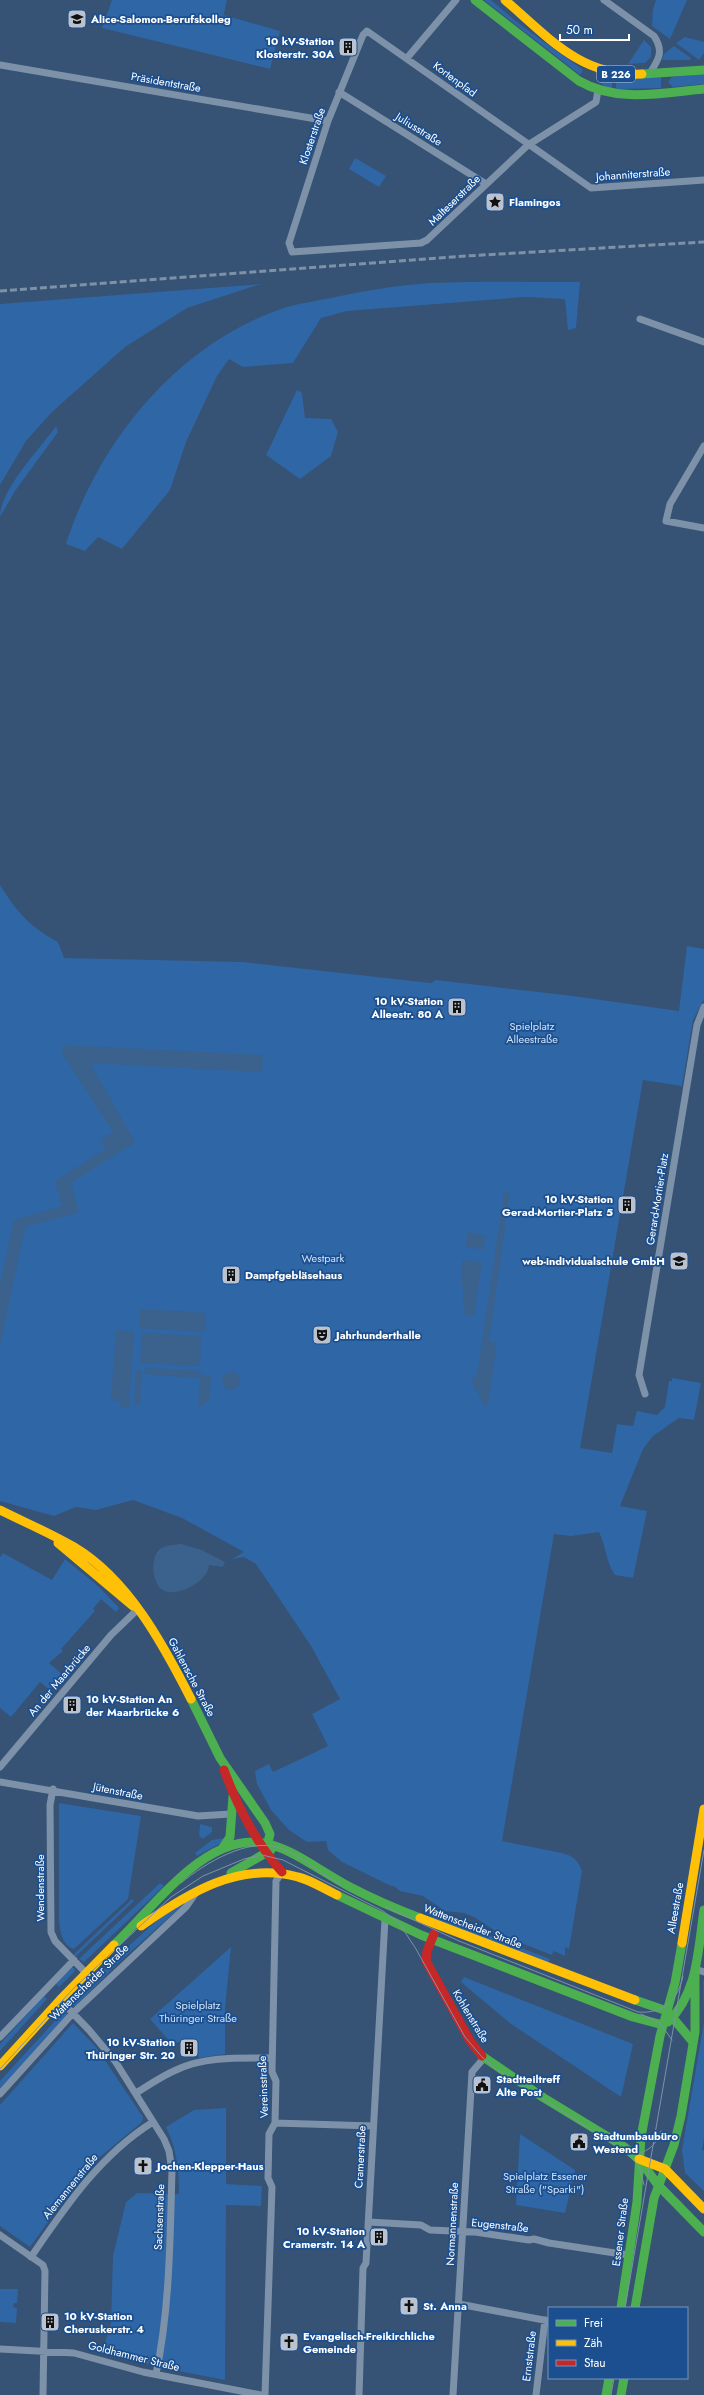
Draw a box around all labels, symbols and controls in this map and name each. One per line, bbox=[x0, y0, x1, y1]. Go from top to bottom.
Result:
school or university icon: Alice-Salomon-Berufskolleg bbox=[66, 8, 88, 30]
place label: Alice-Salomon-Berufskolleg bbox=[90, 11, 231, 27]
scale bar bbox=[560, 16, 629, 42]
text: 50 m bbox=[566, 21, 593, 39]
place label: 10 kV-Station Klosterstr. 30A bbox=[256, 33, 335, 62]
building icon: 10 kV-Station Klosterstr. 30A bbox=[337, 36, 359, 58]
street label: Kortenpfad bbox=[430, 58, 480, 100]
road number: B 226 bbox=[597, 66, 635, 82]
street label: Präsidentstraße bbox=[130, 68, 202, 96]
street label: Klosterstraße bbox=[295, 105, 329, 167]
street label: Juliusstraße bbox=[391, 107, 446, 150]
street label: Johanniterstraße bbox=[593, 163, 671, 185]
street label: Malteserstraße bbox=[424, 171, 484, 229]
place icon: Flamingos bbox=[484, 191, 506, 213]
place label: Flamingos bbox=[509, 194, 561, 210]
place label: 10 kV-Station Alleestr. 80 A bbox=[371, 993, 444, 1022]
building icon: 10 kV-Station Alleestr. 80 A bbox=[446, 996, 468, 1018]
park label: Spielplatz Alleestraße bbox=[506, 1018, 558, 1047]
street label: Gerard-Mortier-Platz bbox=[642, 1152, 672, 1246]
place label: 10 kV-Station Gerad-Mortier-Platz 5 bbox=[502, 1191, 613, 1220]
building icon: 10 kV-Station Gerad-Mortier-Platz 5 bbox=[616, 1194, 638, 1216]
park label: Westpark bbox=[302, 1250, 345, 1266]
school or university icon: web-individualschule GmbH bbox=[668, 1250, 690, 1272]
place label: web-individualschule GmbH bbox=[521, 1253, 665, 1269]
building icon: Dampfgebläsehaus bbox=[220, 1264, 242, 1286]
place label: Dampfgebläsehaus bbox=[245, 1267, 342, 1283]
theatre icon: Jahrhunderthalle bbox=[311, 1324, 333, 1346]
place label: Jahrhunderthalle bbox=[334, 1327, 421, 1343]
street label: Gahlensche Straße bbox=[164, 1635, 220, 1720]
street label: An der Maarbrücke bbox=[24, 1640, 94, 1720]
place label: 10 kV-Station An der Maarbrücke 6 bbox=[86, 1691, 179, 1720]
building icon: 10 kV-Station An der Maarbrücke 6 bbox=[61, 1694, 83, 1716]
street label: Jütenstraße bbox=[90, 1778, 145, 1804]
street label: Wendenstraße bbox=[32, 1854, 48, 1922]
street label: Alleestraße bbox=[663, 1881, 687, 1935]
street label: Wattenscheider Straße bbox=[421, 1900, 525, 1952]
street label: Wattenscheider Straße bbox=[46, 1940, 132, 2024]
street label: Kohlenstraße bbox=[449, 1986, 493, 2046]
park label: Spielplatz Thüringer Straße bbox=[159, 1997, 237, 2026]
place label: 10 kV-Station Thüringer Str. 20 bbox=[86, 2034, 175, 2063]
building icon: 10 kV-Station Thüringer Str. 20 bbox=[178, 2037, 200, 2059]
street label: Vereinsstraße bbox=[254, 2055, 272, 2118]
place label: Stadtteiltreff Alte Post bbox=[495, 2071, 561, 2100]
public building icon: Stadtteiltreff Alte Post bbox=[471, 2074, 493, 2096]
street label: Cramerstraße bbox=[350, 2125, 370, 2189]
place label: Stadtumbaubüro Westend bbox=[593, 2128, 678, 2157]
public building icon: Stadtumbaubüro Westend bbox=[568, 2131, 590, 2153]
street label: Alemannenstraße bbox=[39, 2149, 102, 2222]
church icon: Jochen-Klepper-Haus bbox=[132, 2155, 154, 2177]
place label: Jochen-Klepper-Haus bbox=[155, 2158, 264, 2174]
park label: Spielplatz Essener Straße ("Sparki") bbox=[503, 2168, 587, 2197]
street label: Normannenstraße bbox=[442, 2182, 462, 2266]
street label: Sachsenstraße bbox=[150, 2183, 168, 2250]
street label: Essener Straße bbox=[608, 2197, 632, 2267]
street label: Eugenstraße bbox=[471, 2214, 530, 2236]
place label: 10 kV-Station Cramerstr. 14 A bbox=[283, 2223, 366, 2252]
building icon: 10 kV-Station Cramerstr. 14 A bbox=[368, 2226, 390, 2248]
church icon: St. Anna bbox=[398, 2295, 420, 2317]
place label: St. Anna bbox=[423, 2298, 467, 2314]
legend bbox=[548, 2307, 688, 2379]
place label: 10 kV-Station Cheruskerstr. 4 bbox=[64, 2308, 144, 2337]
building icon: 10 kV-Station Cheruskerstr. 4 bbox=[39, 2311, 61, 2333]
text: Frei bbox=[584, 2314, 603, 2332]
place label: Evangelisch-Freikirchliche Gemeinde bbox=[303, 2328, 435, 2357]
street label: Ernststraße bbox=[518, 2330, 540, 2382]
church icon: Evangelisch-Freikirchliche Gemeinde bbox=[278, 2331, 300, 2353]
text: Zäh bbox=[584, 2334, 603, 2352]
street label: Goldhammer Straße bbox=[86, 2337, 182, 2375]
text: Stau bbox=[584, 2354, 606, 2372]

